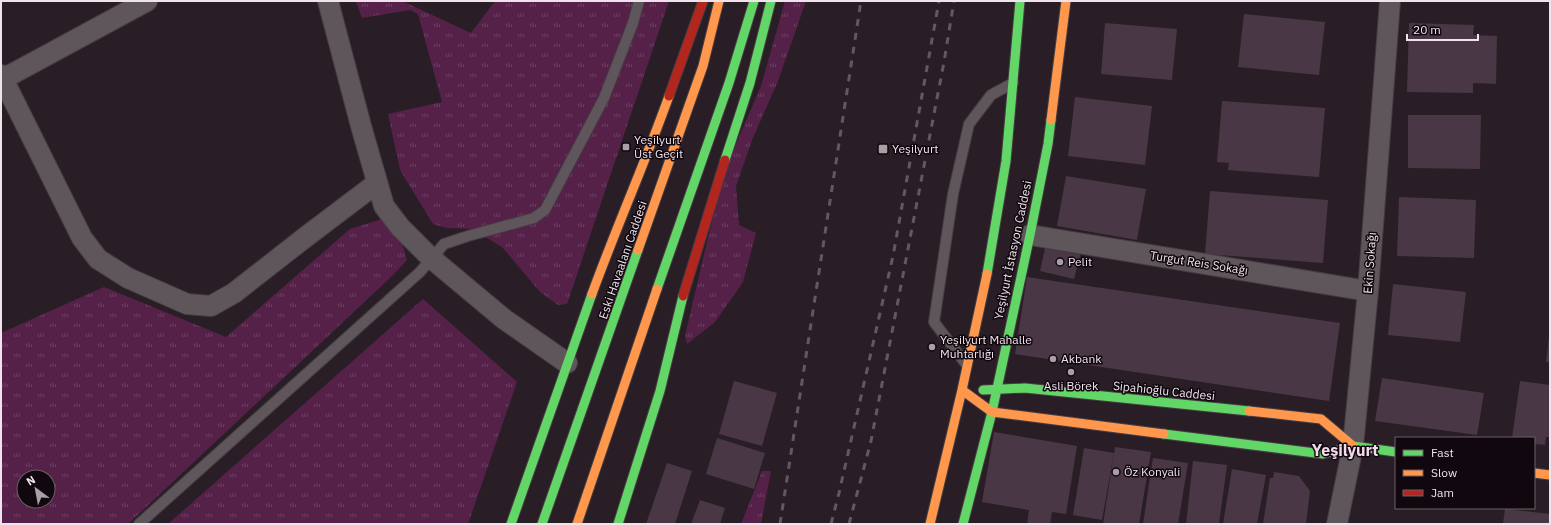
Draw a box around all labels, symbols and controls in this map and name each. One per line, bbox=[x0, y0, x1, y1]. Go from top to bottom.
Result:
scale bar bbox=[1407, 16, 1478, 42]
text: 20 m bbox=[1413, 22, 1441, 37]
place label: Yeşilyurt Üst Geçit bbox=[634, 132, 683, 161]
place label: Yeşilyurt bbox=[892, 141, 939, 156]
marker: Yeşilyurt Üst Geçit bbox=[621, 142, 631, 152]
marker: Yeşilyurt bbox=[877, 143, 889, 155]
street label: Yeşilyurt İstasyon Caddesi bbox=[990, 179, 1035, 321]
street label: Eski Havaalanı Caddesi bbox=[595, 199, 650, 321]
street label: Ekin Sokağı bbox=[1360, 232, 1379, 294]
street label: Turgut Reis Sokağı bbox=[1149, 247, 1249, 278]
place label: Pelit bbox=[1068, 254, 1092, 269]
marker: Pelit bbox=[1055, 257, 1065, 267]
place label: Yeşilyurt Mahalle Muhtarlığı bbox=[940, 332, 1032, 361]
marker: Yeşilyurt Mahalle Muhtarlığı bbox=[927, 342, 937, 352]
place label: Akbank bbox=[1061, 351, 1102, 366]
marker: Akbank bbox=[1048, 354, 1058, 364]
marker: Asli Börek bbox=[1066, 367, 1076, 377]
place label: Asli Börek bbox=[1044, 378, 1099, 393]
street label: Sipahioğlu Caddesi bbox=[1112, 378, 1216, 403]
legend bbox=[1395, 437, 1535, 509]
district label: Yeşilyurt bbox=[1312, 440, 1378, 460]
text: Fast bbox=[1431, 445, 1454, 460]
place label: Öz Konyali bbox=[1124, 464, 1180, 479]
text: Slow bbox=[1431, 465, 1457, 480]
marker: Öz Konyali bbox=[1111, 467, 1121, 477]
north arrow bbox=[16, 469, 56, 509]
text: N bbox=[24, 472, 38, 489]
text: Jam bbox=[1431, 485, 1454, 500]

